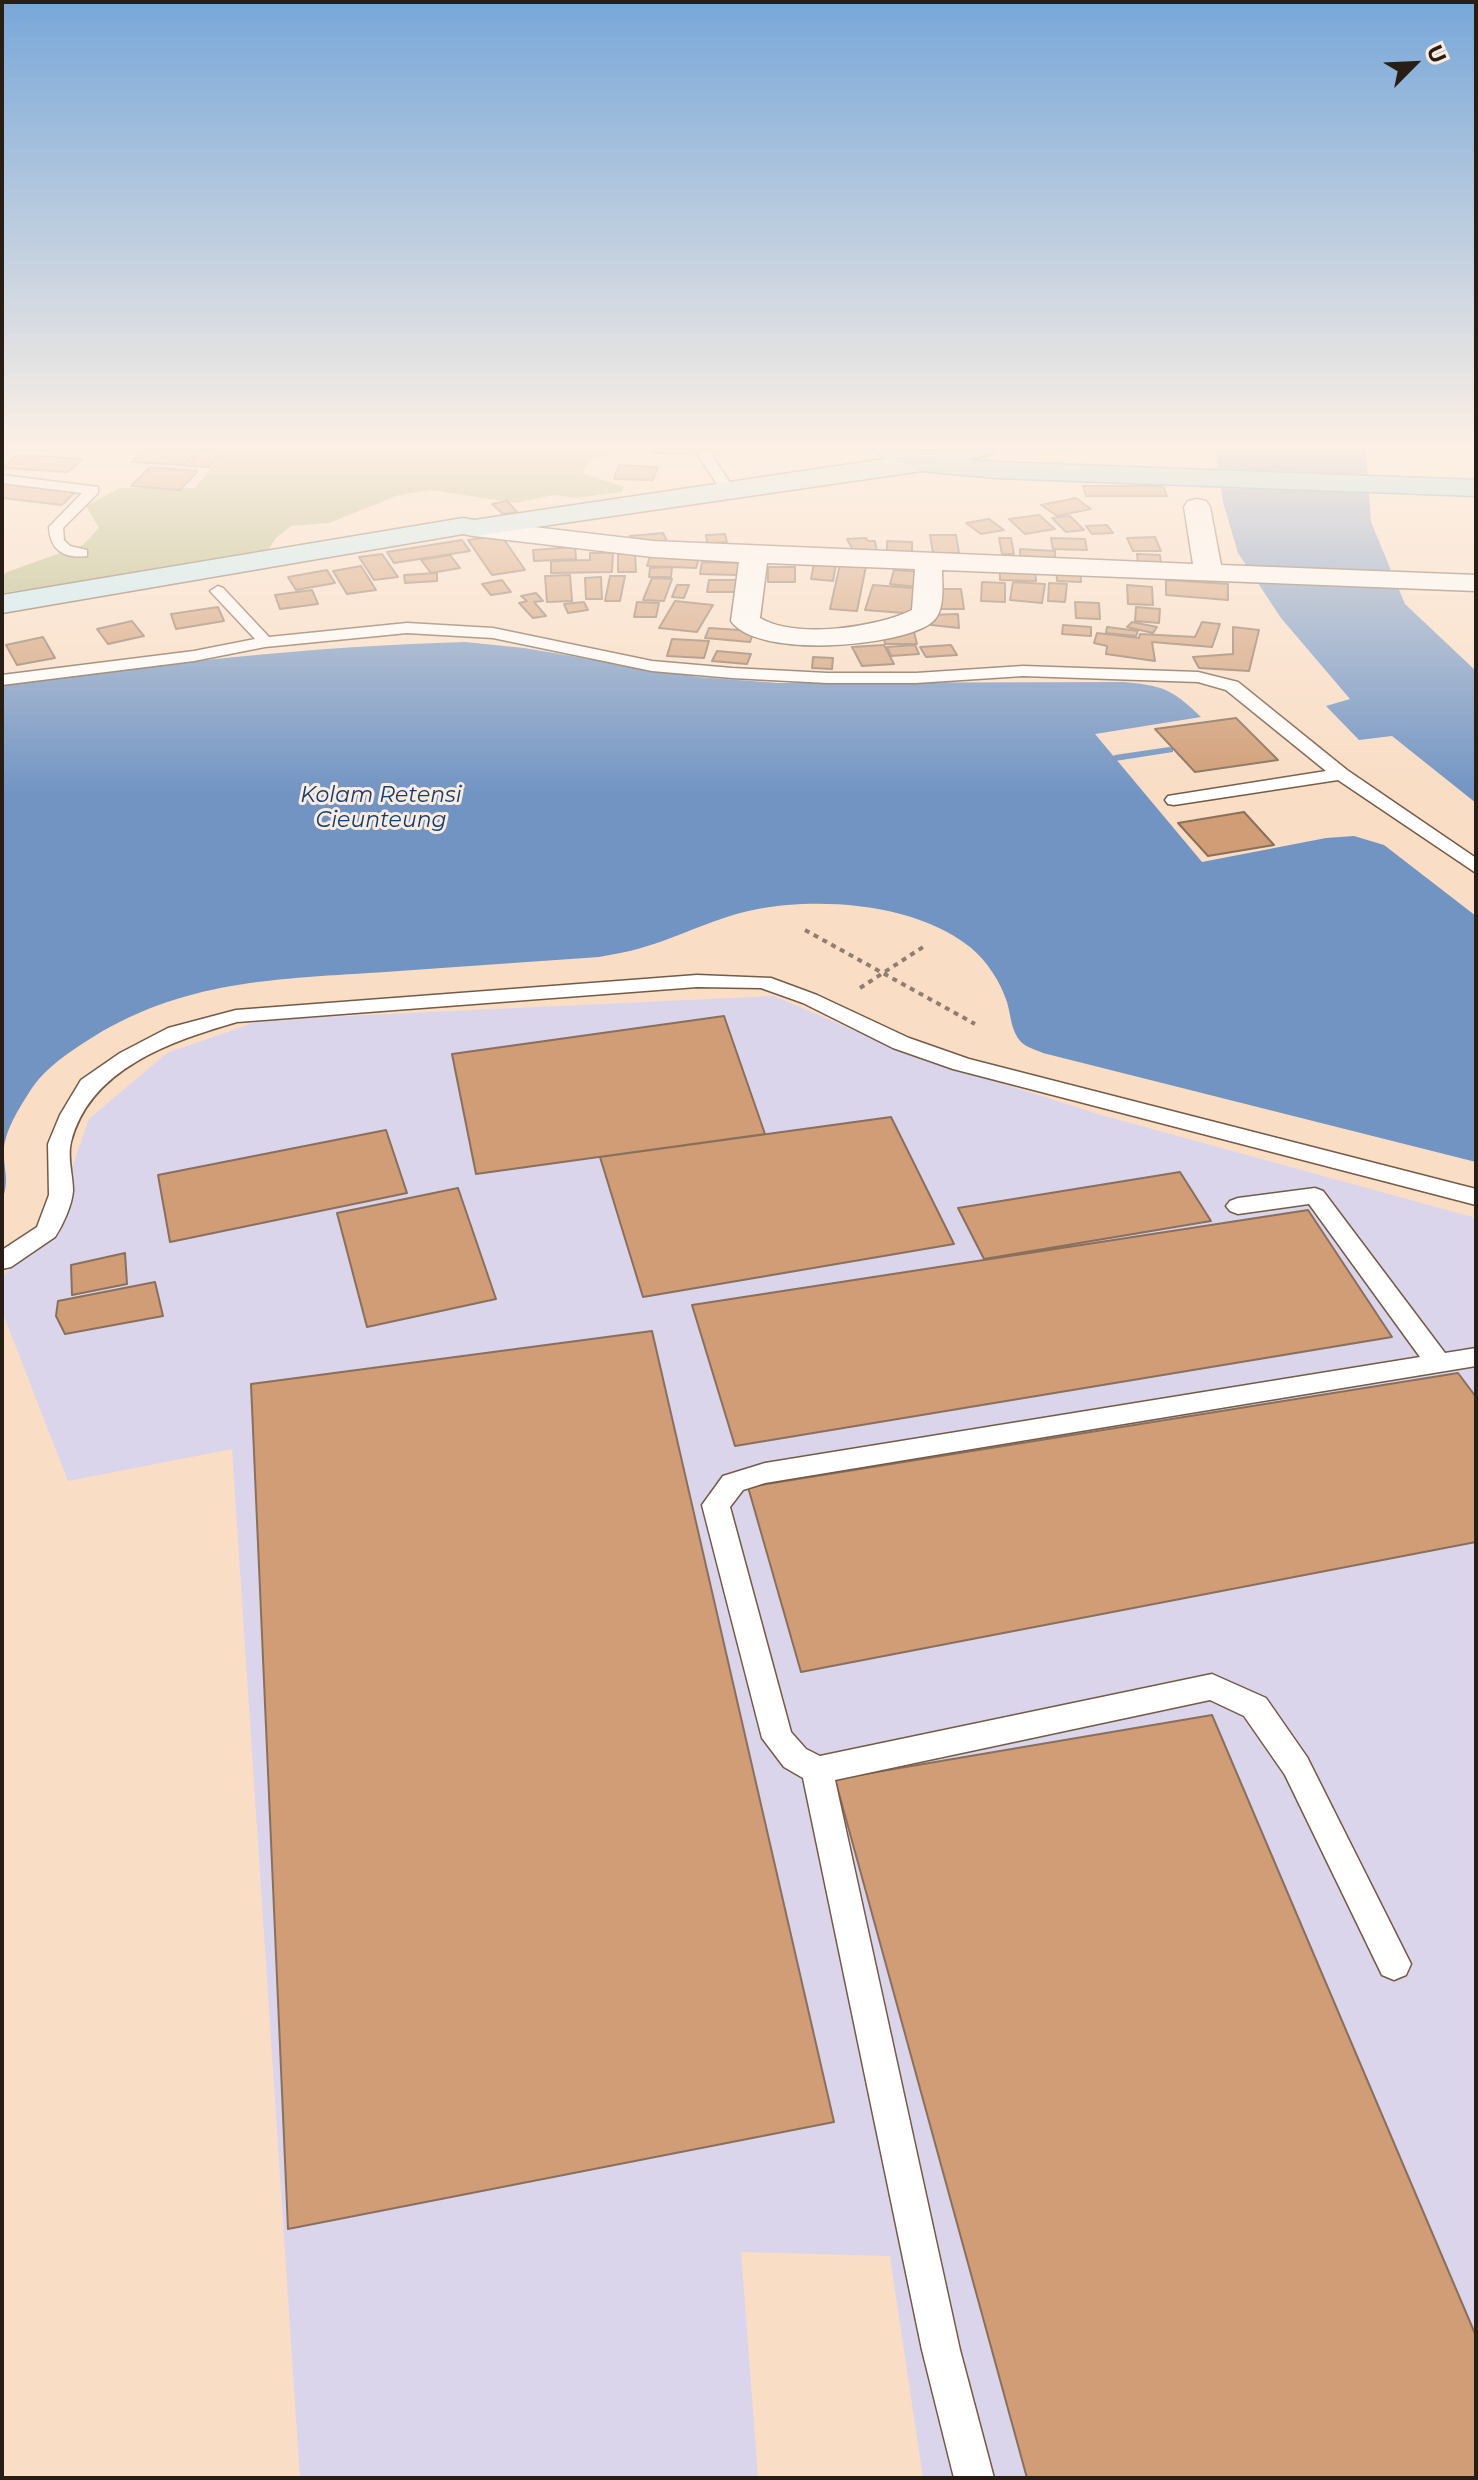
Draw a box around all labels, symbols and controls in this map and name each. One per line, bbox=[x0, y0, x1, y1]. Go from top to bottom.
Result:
north arrow bbox=[1374, 24, 1454, 104]
text: U bbox=[1421, 41, 1452, 67]
water label: Kolam Retensi Cieunteung bbox=[300, 783, 462, 834]

